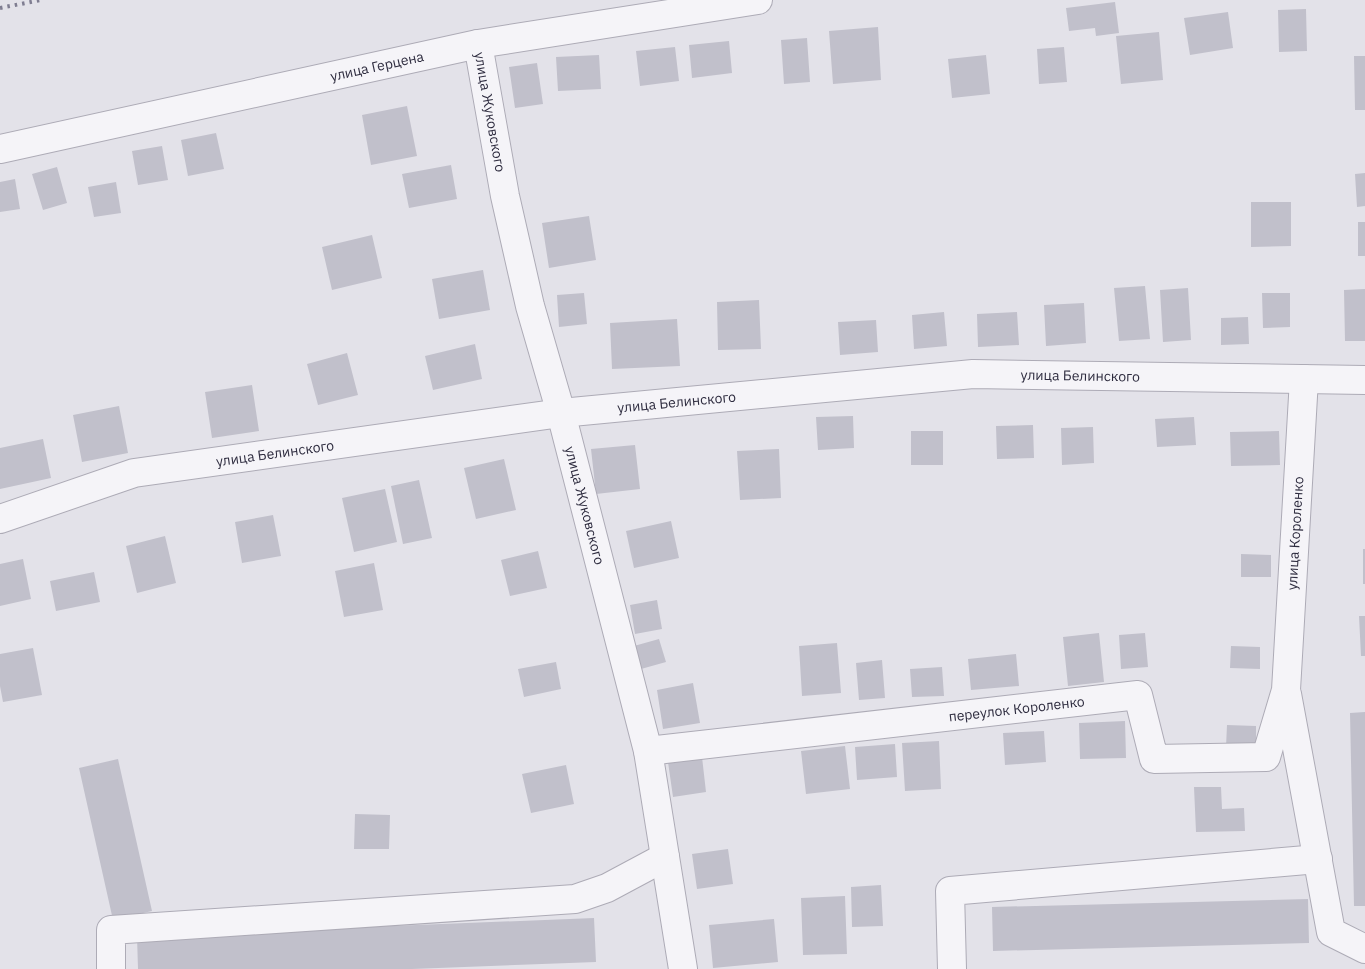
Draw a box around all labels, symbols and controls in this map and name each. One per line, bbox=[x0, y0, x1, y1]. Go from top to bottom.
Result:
street label: улица Герцена bbox=[329, 47, 426, 85]
street label: улица Жуковского bbox=[471, 50, 510, 174]
street label: улица Белинского bbox=[1021, 366, 1140, 386]
street label: улица Белинского bbox=[616, 387, 737, 417]
street label: улица Белинского bbox=[215, 436, 335, 470]
street label: улица Жуковского bbox=[561, 444, 609, 567]
street label: улица Короленко bbox=[1283, 476, 1307, 591]
street label: переулок Короленко bbox=[948, 692, 1086, 726]

